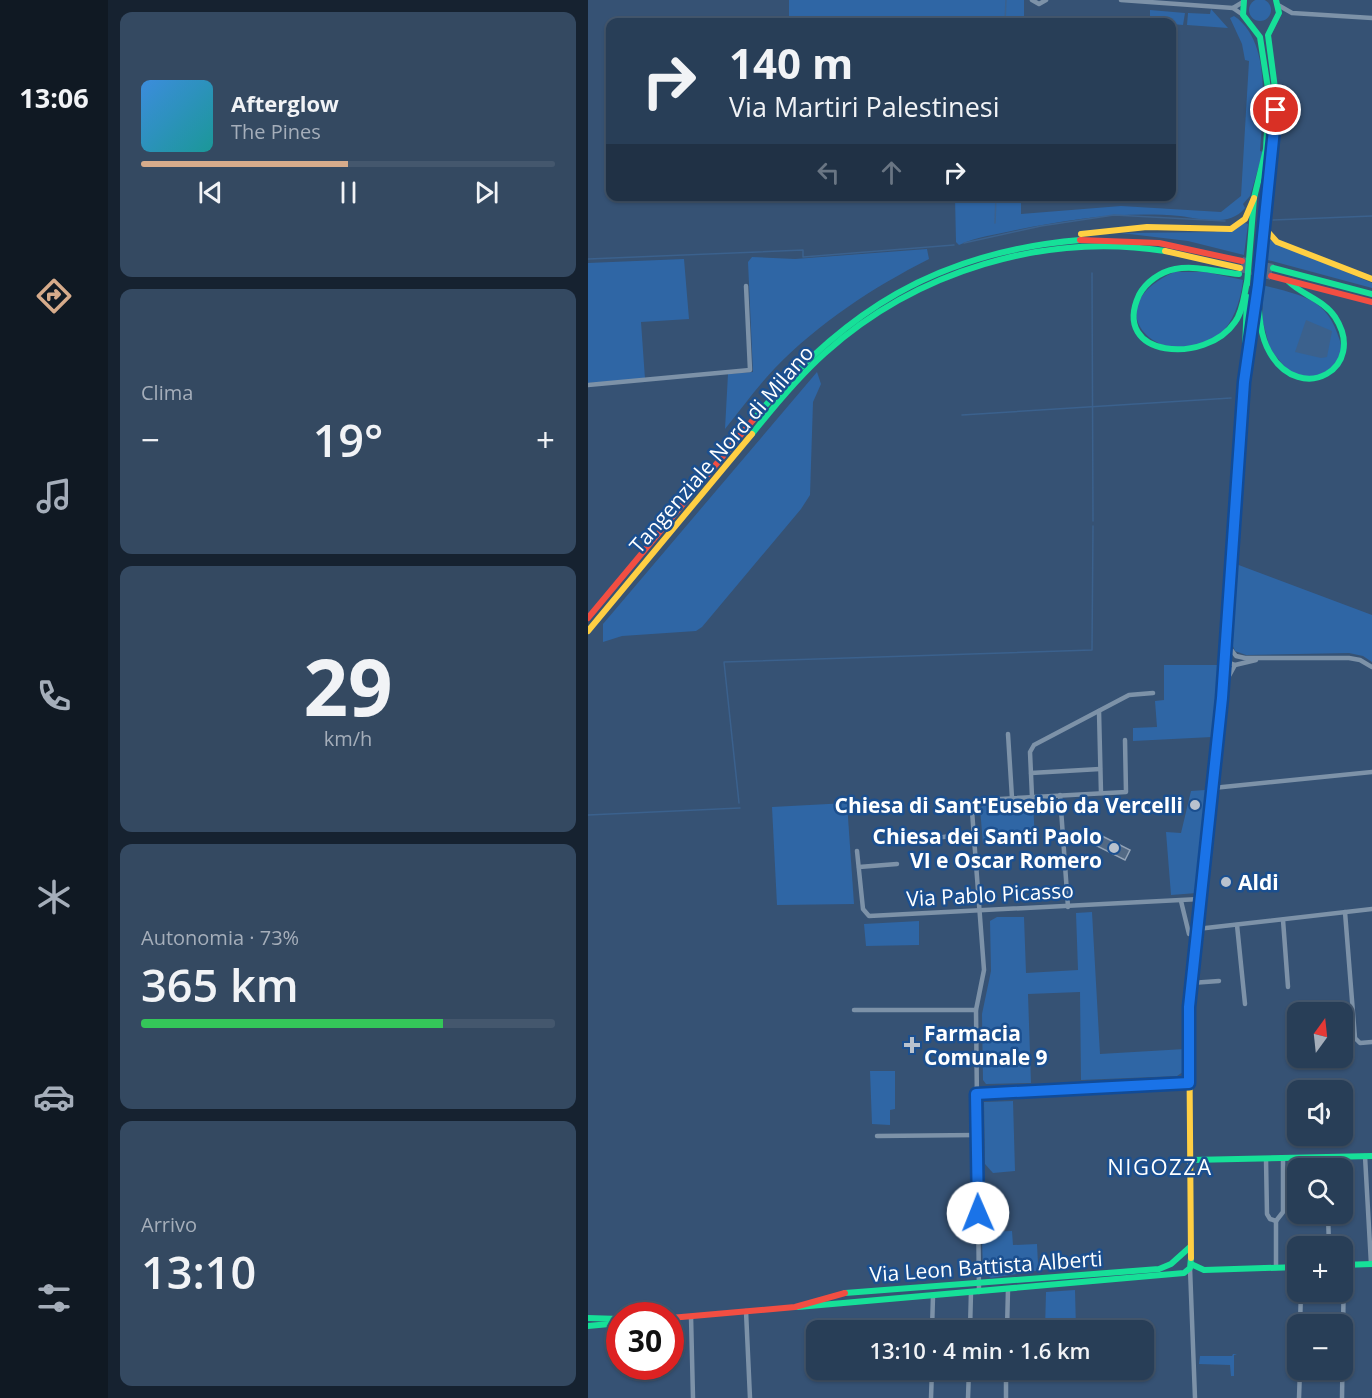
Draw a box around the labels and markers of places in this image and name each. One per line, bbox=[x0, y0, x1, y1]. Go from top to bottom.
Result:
pin bbox=[1250, 84, 1301, 135]
place label: Chiesa di Sant'Eusebio da Vercelli bbox=[835, 791, 1183, 819]
marker: Chiesa di Sant'Eusebio da Vercelli bbox=[1188, 798, 1202, 812]
place label: Chiesa dei Santi Paolo VI e Oscar Romero bbox=[873, 822, 1102, 874]
marker: Chiesa dei Santi Paolo VI e Oscar Romero bbox=[1107, 841, 1121, 855]
place label: Aldi bbox=[1238, 868, 1279, 896]
marker: Aldi bbox=[1219, 875, 1233, 889]
place label: Farmacia Comunale 9 bbox=[924, 1019, 1048, 1071]
marker: Farmacia Comunale 9 bbox=[905, 1038, 919, 1052]

